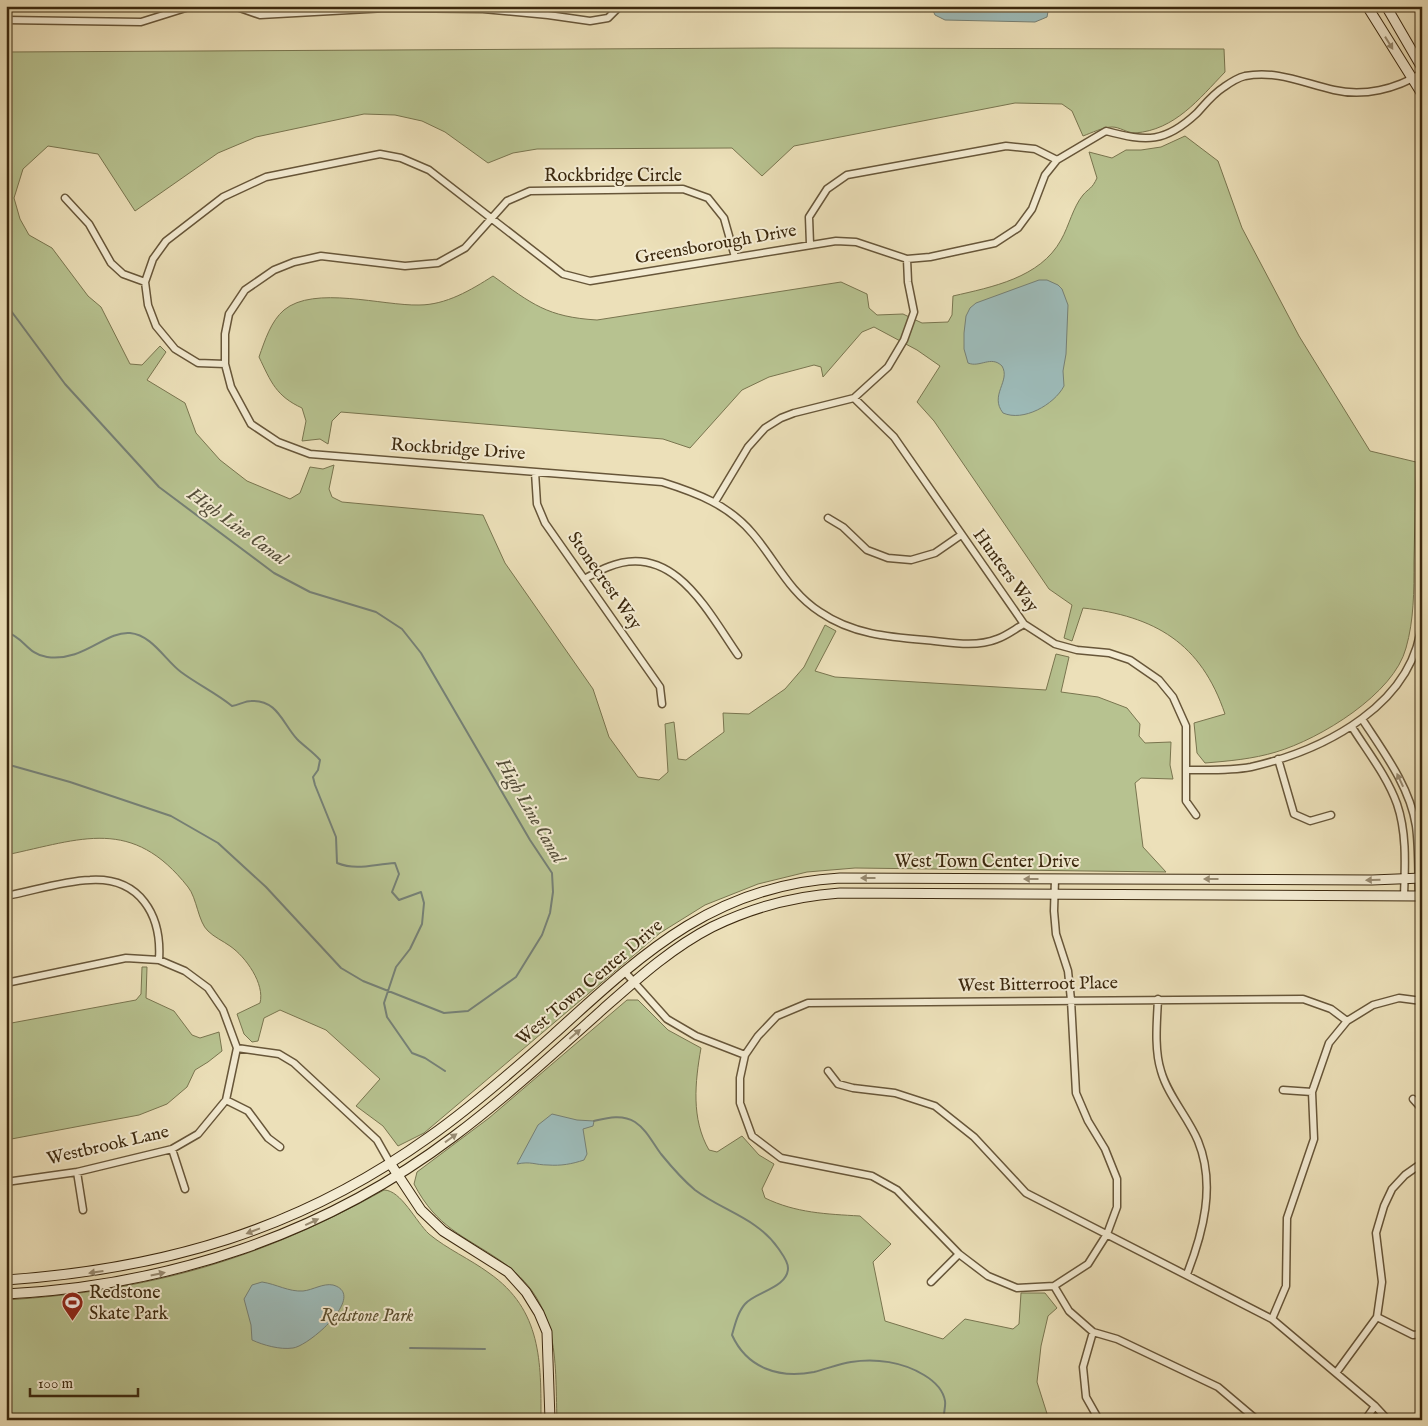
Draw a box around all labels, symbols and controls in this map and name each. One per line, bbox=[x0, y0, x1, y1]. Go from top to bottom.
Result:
one-way arrow bbox=[1385, 36, 1394, 49]
street label: Rockbridge Circle bbox=[544, 165, 682, 188]
street label: Greensborough Drive bbox=[634, 219, 798, 271]
street label: Rockbridge Drive bbox=[390, 434, 526, 466]
water label: High Line Canal bbox=[182, 482, 293, 572]
street label: Hunters Way bbox=[967, 525, 1043, 617]
street label: Stonecrest Way bbox=[562, 528, 646, 635]
water label: High Line Canal bbox=[490, 753, 571, 869]
one-way arrow bbox=[1396, 773, 1404, 787]
street label: West Town Center Drive bbox=[895, 851, 1079, 874]
one-way arrow bbox=[860, 874, 876, 882]
one-way arrow bbox=[1022, 875, 1038, 883]
one-way arrow bbox=[1202, 875, 1218, 883]
one-way arrow bbox=[1365, 876, 1381, 884]
street label: West Town Center Drive bbox=[512, 915, 668, 1051]
street label: West Bitterroot Place bbox=[958, 972, 1118, 998]
one-way arrow bbox=[569, 1028, 581, 1040]
street label: Westbrook Lane bbox=[45, 1121, 171, 1171]
one-way arrow bbox=[444, 1133, 457, 1144]
one-way arrow bbox=[305, 1217, 319, 1225]
one-way arrow bbox=[245, 1227, 260, 1235]
one-way arrow bbox=[87, 1268, 103, 1276]
one-way arrow bbox=[151, 1270, 167, 1278]
place label: Redstone Skate Park bbox=[89, 1282, 169, 1326]
sports icon: Redstone Skate Park bbox=[61, 1291, 85, 1322]
park label: Redstone Park bbox=[320, 1305, 414, 1328]
scale bar bbox=[30, 1366, 138, 1398]
text: 100 m bbox=[38, 1374, 74, 1393]

